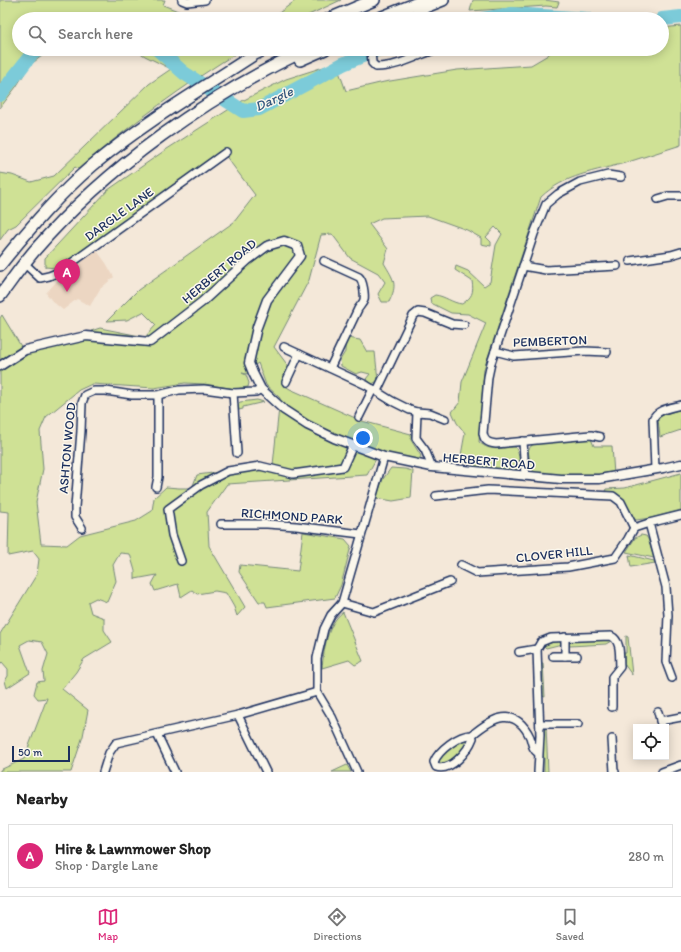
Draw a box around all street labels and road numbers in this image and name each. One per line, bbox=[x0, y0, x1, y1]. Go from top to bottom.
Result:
street label: DARGLE LANE bbox=[82, 184, 156, 244]
street label: HERBERT ROAD bbox=[179, 235, 260, 306]
street label: PEMBERTON bbox=[513, 332, 587, 350]
street label: ASHTON WOOD bbox=[56, 401, 78, 494]
street label: HERBERT ROAD bbox=[442, 450, 536, 473]
street label: RICHMOND PARK bbox=[241, 505, 344, 527]
street label: CLOVER HILL bbox=[515, 542, 594, 565]

